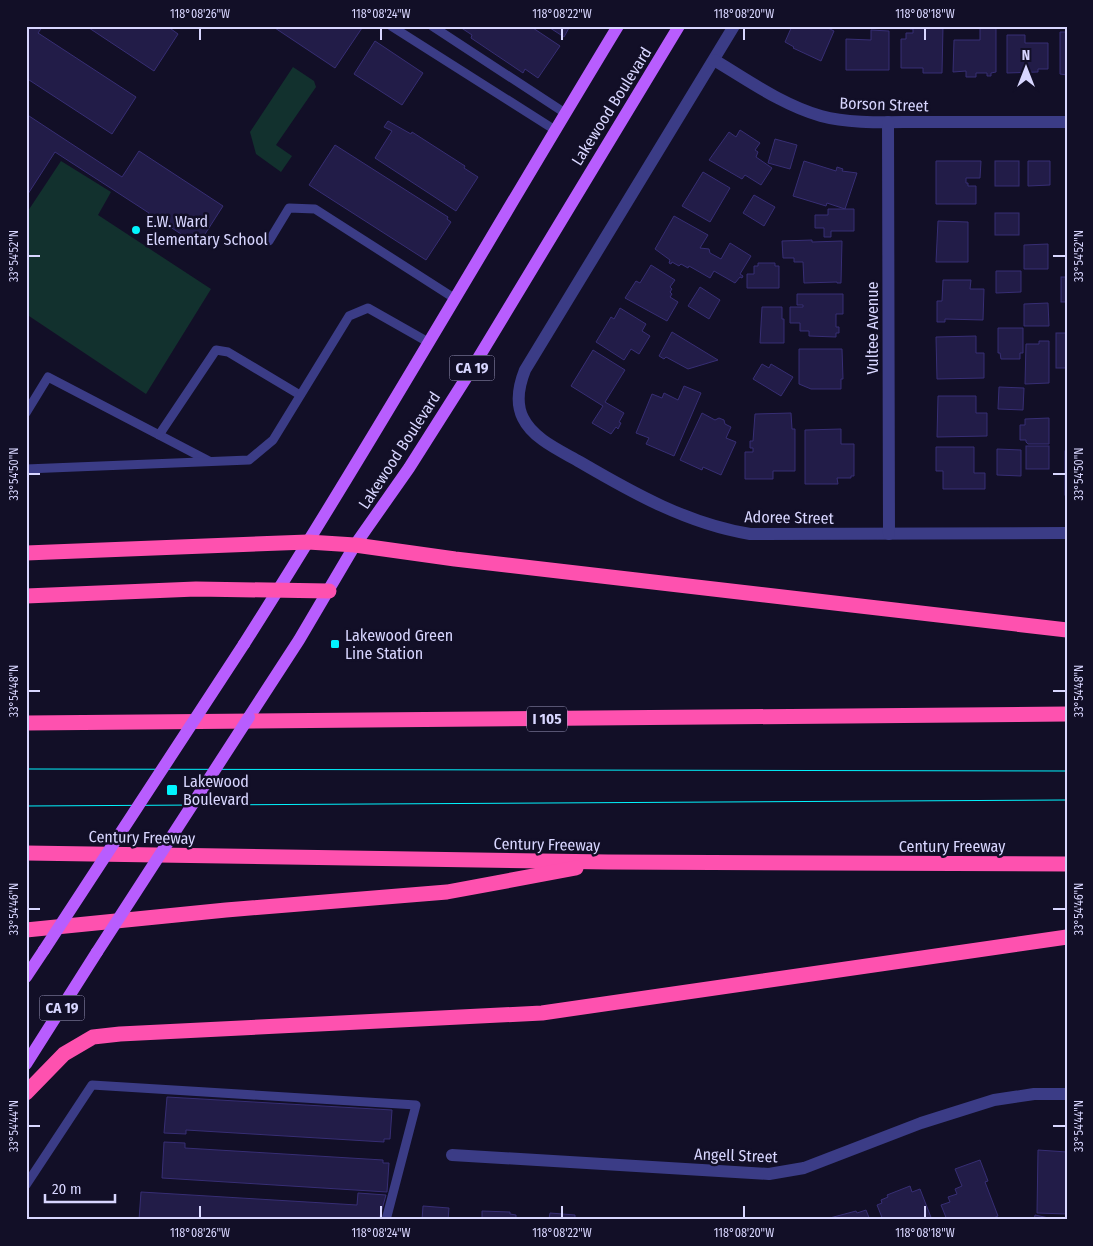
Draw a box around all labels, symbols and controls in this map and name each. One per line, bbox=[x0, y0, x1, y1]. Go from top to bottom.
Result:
text: 118°08'26"W bbox=[170, 7, 230, 21]
text: 118°08'24"W bbox=[351, 7, 411, 21]
text: 118°08'22"W bbox=[532, 7, 592, 21]
text: 118°08'20"W bbox=[714, 7, 774, 21]
text: 118°08'18"W bbox=[895, 7, 955, 21]
north arrow bbox=[1000, 42, 1050, 92]
street label: Lakewood Boulevard bbox=[567, 44, 655, 169]
text: N bbox=[1022, 47, 1030, 64]
street label: Borson Street bbox=[839, 93, 930, 116]
place label: E.W. Ward Elementary School bbox=[146, 212, 268, 249]
marker: E.W. Ward Elementary School bbox=[130, 224, 142, 236]
text: 33°54'52"N bbox=[7, 230, 21, 282]
text: 33°54'52"N bbox=[1072, 230, 1086, 282]
street label: Vultee Avenue bbox=[863, 281, 882, 375]
road number: CA 19 bbox=[450, 356, 494, 380]
street label: Lakewood Boulevard bbox=[355, 388, 444, 512]
text: 33°54'50"N bbox=[7, 447, 21, 501]
text: 33°54'50"N bbox=[1072, 447, 1086, 501]
street label: Adoree Street bbox=[744, 507, 835, 528]
place label: Lakewood Green Line Station bbox=[345, 626, 453, 663]
marker: Lakewood Green Line Station bbox=[329, 638, 341, 650]
text: 33°54'48"N bbox=[7, 665, 21, 717]
text: 33°54'48"N bbox=[1072, 665, 1086, 717]
road number: I 105 bbox=[527, 706, 567, 732]
place label: Lakewood Boulevard bbox=[183, 772, 249, 809]
marker: Lakewood Boulevard bbox=[165, 783, 179, 797]
street label: Century Freeway bbox=[89, 827, 196, 848]
street label: Century Freeway bbox=[494, 834, 601, 855]
street label: Century Freeway bbox=[899, 837, 1006, 856]
text: 33°54'46"N bbox=[7, 883, 21, 935]
text: 33°54'46"N bbox=[1072, 883, 1086, 935]
road number: CA 19 bbox=[40, 996, 84, 1020]
text: 33°54'44"N bbox=[7, 1100, 21, 1152]
text: 33°54'44"N bbox=[1072, 1100, 1086, 1152]
street label: Angell Street bbox=[694, 1145, 779, 1166]
scale bar bbox=[45, 1171, 115, 1203]
text: 20 m bbox=[52, 1180, 82, 1198]
text: 118°08'26"W bbox=[170, 1226, 230, 1240]
text: 118°08'24"W bbox=[351, 1226, 411, 1240]
text: 118°08'22"W bbox=[532, 1226, 592, 1240]
text: 118°08'20"W bbox=[714, 1226, 774, 1240]
text: 118°08'18"W bbox=[895, 1226, 955, 1240]

